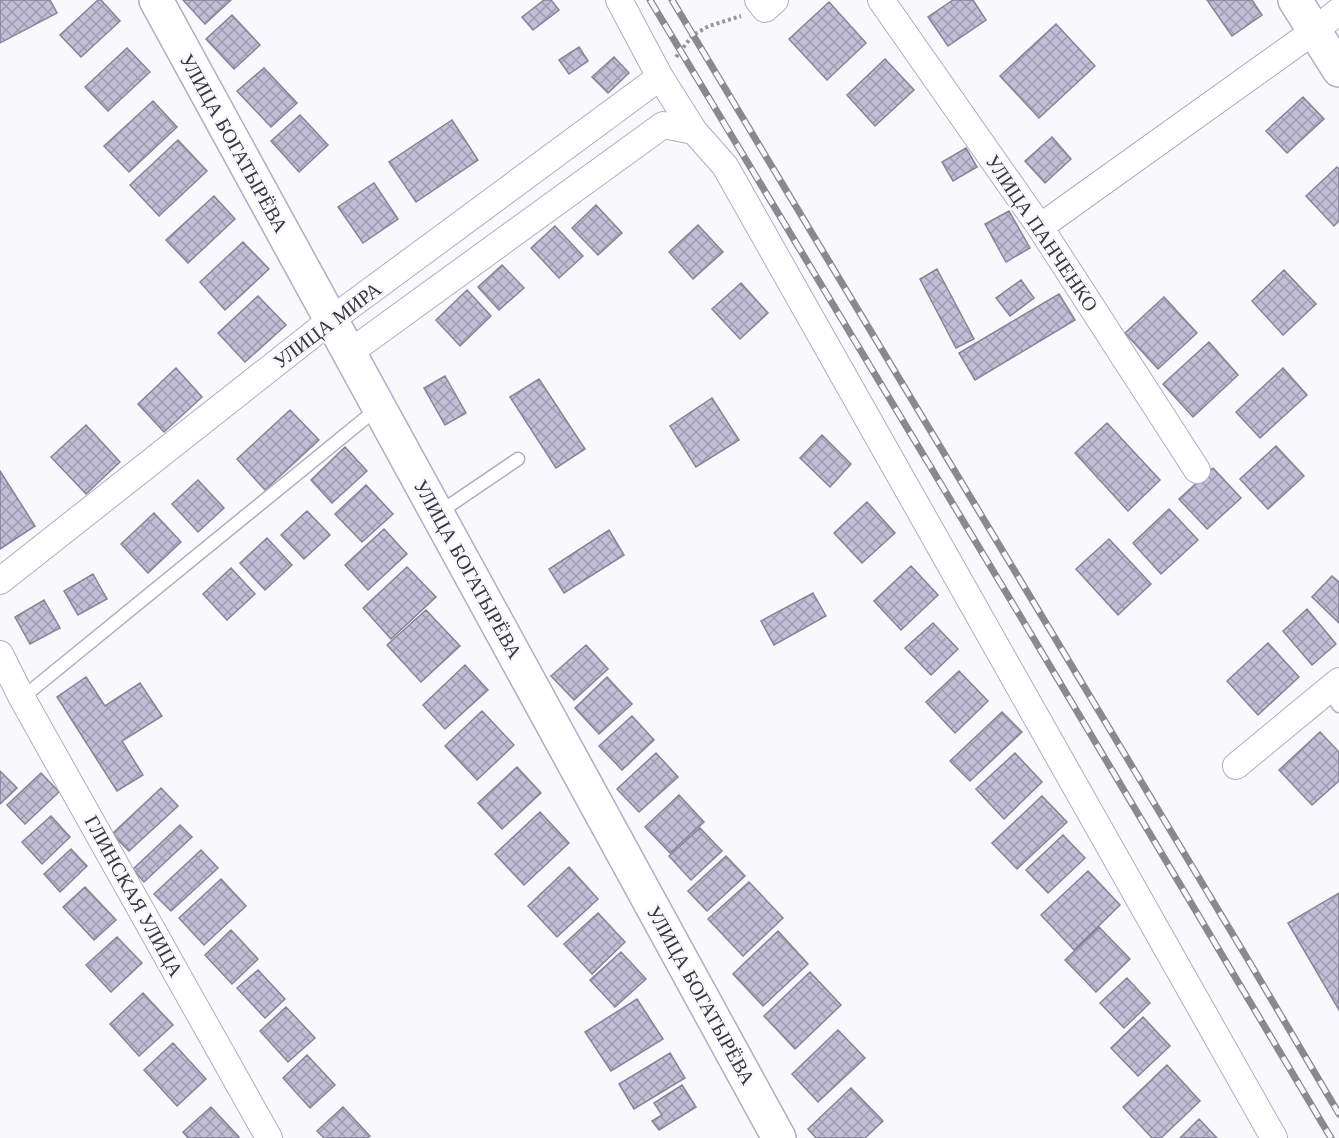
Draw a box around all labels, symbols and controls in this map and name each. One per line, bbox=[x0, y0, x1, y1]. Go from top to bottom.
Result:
street label: УЛИЦА БОГАТЫРЁВА bbox=[175, 50, 293, 237]
street label: УЛИЦА ПАНЧЕНКО bbox=[981, 151, 1103, 316]
street label: УЛИЦА МИРА bbox=[269, 277, 386, 373]
street label: УЛИЦА БОГАТЫРЁВА bbox=[409, 476, 527, 663]
street label: ГЛИНСКАЯ УЛИЦА bbox=[80, 812, 188, 981]
street label: УЛИЦА БОГАТЫРЁВА bbox=[642, 902, 760, 1089]

